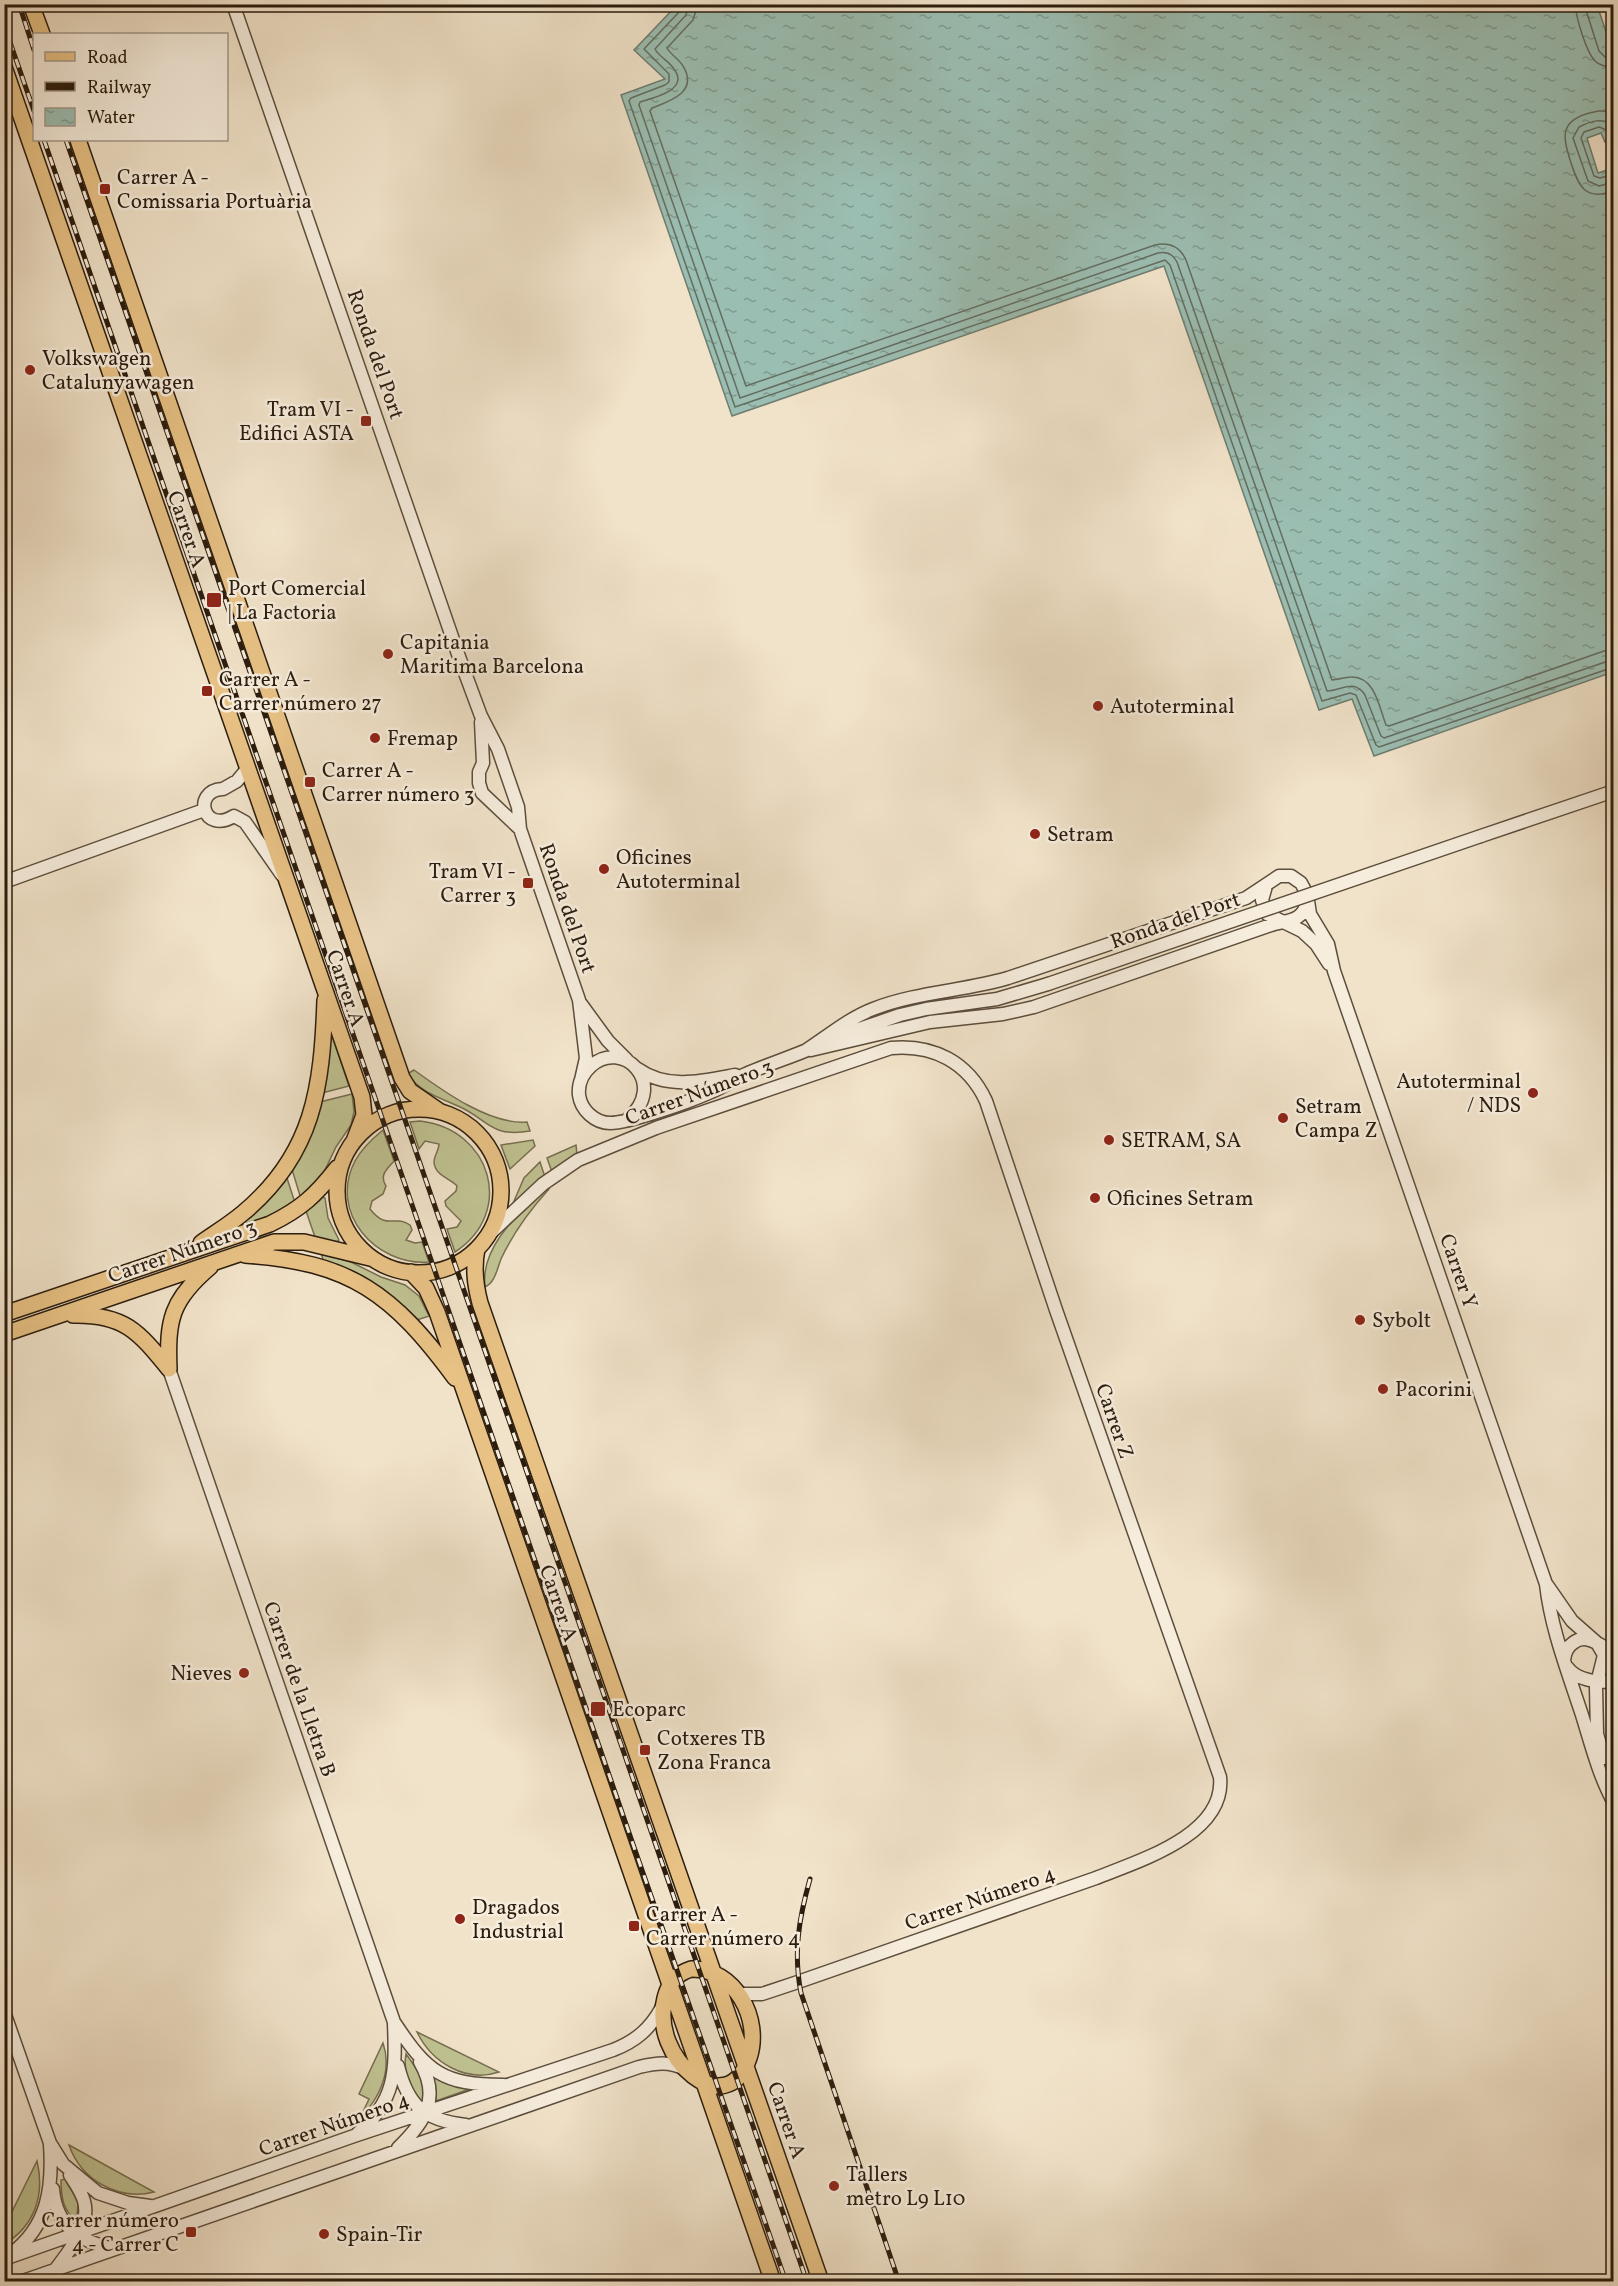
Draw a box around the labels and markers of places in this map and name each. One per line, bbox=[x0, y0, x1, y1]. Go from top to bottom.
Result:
place label: Carrer A - Comissaria Portuària bbox=[117, 164, 312, 217]
marker: Carrer A - Comissaria Portuària bbox=[98, 182, 112, 196]
place label: Volkswagen Catalunyawagen bbox=[42, 345, 195, 398]
marker: Volkswagen Catalunyawagen bbox=[23, 363, 37, 377]
place label: Tram VI - Edifici ASTA bbox=[239, 396, 354, 449]
marker: Tram VI - Edifici ASTA bbox=[359, 414, 373, 428]
place label: Port Comercial | La Factoria bbox=[228, 575, 366, 628]
marker: Port Comercial | La Factoria bbox=[205, 591, 223, 609]
place label: Capitania Maritima Barcelona bbox=[400, 629, 584, 682]
marker: Capitania Maritima Barcelona bbox=[381, 647, 395, 661]
place label: Carrer A - Carrer número 27 bbox=[219, 666, 382, 719]
marker: Carrer A - Carrer número 27 bbox=[200, 684, 214, 698]
place label: Autoterminal bbox=[1110, 693, 1235, 722]
marker: Autoterminal bbox=[1091, 699, 1105, 713]
place label: Fremap bbox=[387, 725, 458, 754]
marker: Fremap bbox=[368, 731, 382, 745]
place label: Carrer A - Carrer número 3 bbox=[322, 757, 475, 810]
marker: Carrer A - Carrer número 3 bbox=[303, 775, 317, 789]
place label: Setram bbox=[1047, 821, 1114, 850]
marker: Setram bbox=[1028, 827, 1042, 841]
place label: Oficines Autoterminal bbox=[616, 844, 741, 897]
place label: Tram VI - Carrer 3 bbox=[429, 858, 516, 911]
marker: Oficines Autoterminal bbox=[597, 862, 611, 876]
marker: Tram VI - Carrer 3 bbox=[521, 876, 535, 890]
place label: Autoterminal / NDS bbox=[1396, 1068, 1521, 1121]
marker: Autoterminal / NDS bbox=[1526, 1086, 1540, 1100]
place label: Setram Campa Z bbox=[1295, 1093, 1378, 1146]
marker: Setram Campa Z bbox=[1276, 1111, 1290, 1125]
place label: SETRAM, SA bbox=[1121, 1127, 1241, 1156]
marker: SETRAM, SA bbox=[1102, 1133, 1116, 1147]
place label: Oficines Setram bbox=[1107, 1185, 1254, 1214]
marker: Oficines Setram bbox=[1088, 1191, 1102, 1205]
place label: Sybolt bbox=[1372, 1307, 1431, 1336]
marker: Sybolt bbox=[1353, 1313, 1367, 1327]
place label: Pacorini bbox=[1395, 1376, 1472, 1405]
marker: Pacorini bbox=[1376, 1382, 1390, 1396]
place label: Nieves bbox=[171, 1660, 232, 1689]
marker: Nieves bbox=[237, 1666, 251, 1680]
place label: Ecoparc bbox=[612, 1696, 686, 1725]
marker: Ecoparc bbox=[589, 1700, 607, 1718]
place label: Cotxeres TB Zona Franca bbox=[657, 1725, 771, 1778]
marker: Cotxeres TB Zona Franca bbox=[638, 1743, 652, 1757]
place label: Dragados Industrial bbox=[472, 1894, 564, 1947]
place label: Carrer A - Carrer número 4 bbox=[646, 1901, 800, 1954]
marker: Dragados Industrial bbox=[453, 1912, 467, 1926]
marker: Carrer A - Carrer número 4 bbox=[627, 1919, 641, 1933]
place label: Tallers metro L9 L10 bbox=[846, 2161, 965, 2214]
marker: Tallers metro L9 L10 bbox=[827, 2179, 841, 2193]
place label: Carrer número 4 - Carrer C bbox=[41, 2207, 179, 2260]
place label: Spain-Tir bbox=[336, 2221, 423, 2250]
marker: Carrer número 4 - Carrer C bbox=[184, 2225, 198, 2239]
marker: Spain-Tir bbox=[317, 2227, 331, 2241]

